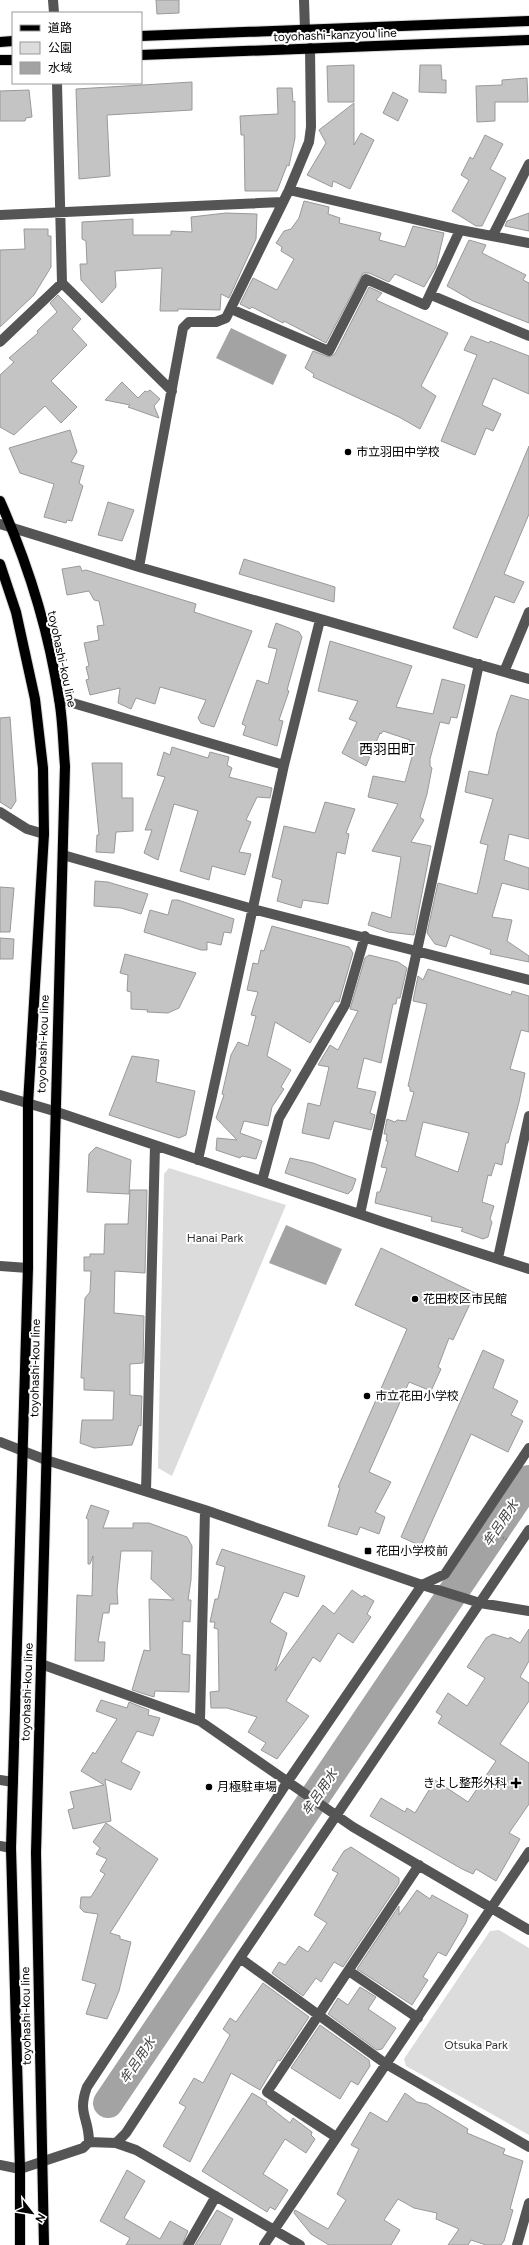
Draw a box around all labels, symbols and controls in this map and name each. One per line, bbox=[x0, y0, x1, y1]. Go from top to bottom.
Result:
legend bbox=[12, 12, 142, 84]
text: 道路 bbox=[48, 21, 72, 35]
street label: toyohashi-kanzyou line bbox=[273, 26, 397, 44]
text: 公園 bbox=[48, 41, 72, 55]
text: 水域 bbox=[48, 61, 72, 75]
place label: 市立羽田中学校 bbox=[356, 445, 440, 459]
marker: 市立羽田中学校 bbox=[343, 447, 353, 457]
street label: toyohashi-kou line bbox=[45, 609, 79, 709]
district label: 西羽田町 bbox=[359, 741, 415, 758]
street label: toyohashi-kou line bbox=[34, 994, 52, 1093]
park label: Hanai Park bbox=[187, 1231, 243, 1245]
place label: 花田校区市民館 bbox=[423, 1292, 507, 1306]
marker: 花田校区市民館 bbox=[410, 1294, 420, 1304]
street label: toyohashi-kou line bbox=[27, 1318, 43, 1417]
place label: 市立花田小学校 bbox=[375, 1389, 459, 1403]
marker: 市立花田小学校 bbox=[362, 1391, 372, 1401]
water label: 牟呂用水 bbox=[480, 1496, 522, 1549]
place label: 花田小学校前 bbox=[376, 1544, 448, 1558]
marker: 花田小学校前 bbox=[363, 1546, 373, 1556]
street label: toyohashi-kou line bbox=[18, 1642, 36, 1741]
water label: 牟呂用水 bbox=[299, 1765, 341, 1818]
place label: きよし整形外科 bbox=[423, 1776, 507, 1790]
marker: きよし整形外科 bbox=[510, 1777, 522, 1789]
place label: 月極駐車場 bbox=[217, 1780, 277, 1794]
marker: 月極駐車場 bbox=[204, 1782, 214, 1792]
street label: toyohashi-kou line bbox=[18, 1966, 34, 2065]
water label: 牟呂用水 bbox=[117, 2033, 159, 2086]
park label: Otsuka Park bbox=[444, 2038, 508, 2052]
north arrow bbox=[12, 2193, 52, 2233]
text: N bbox=[32, 2211, 48, 2225]

